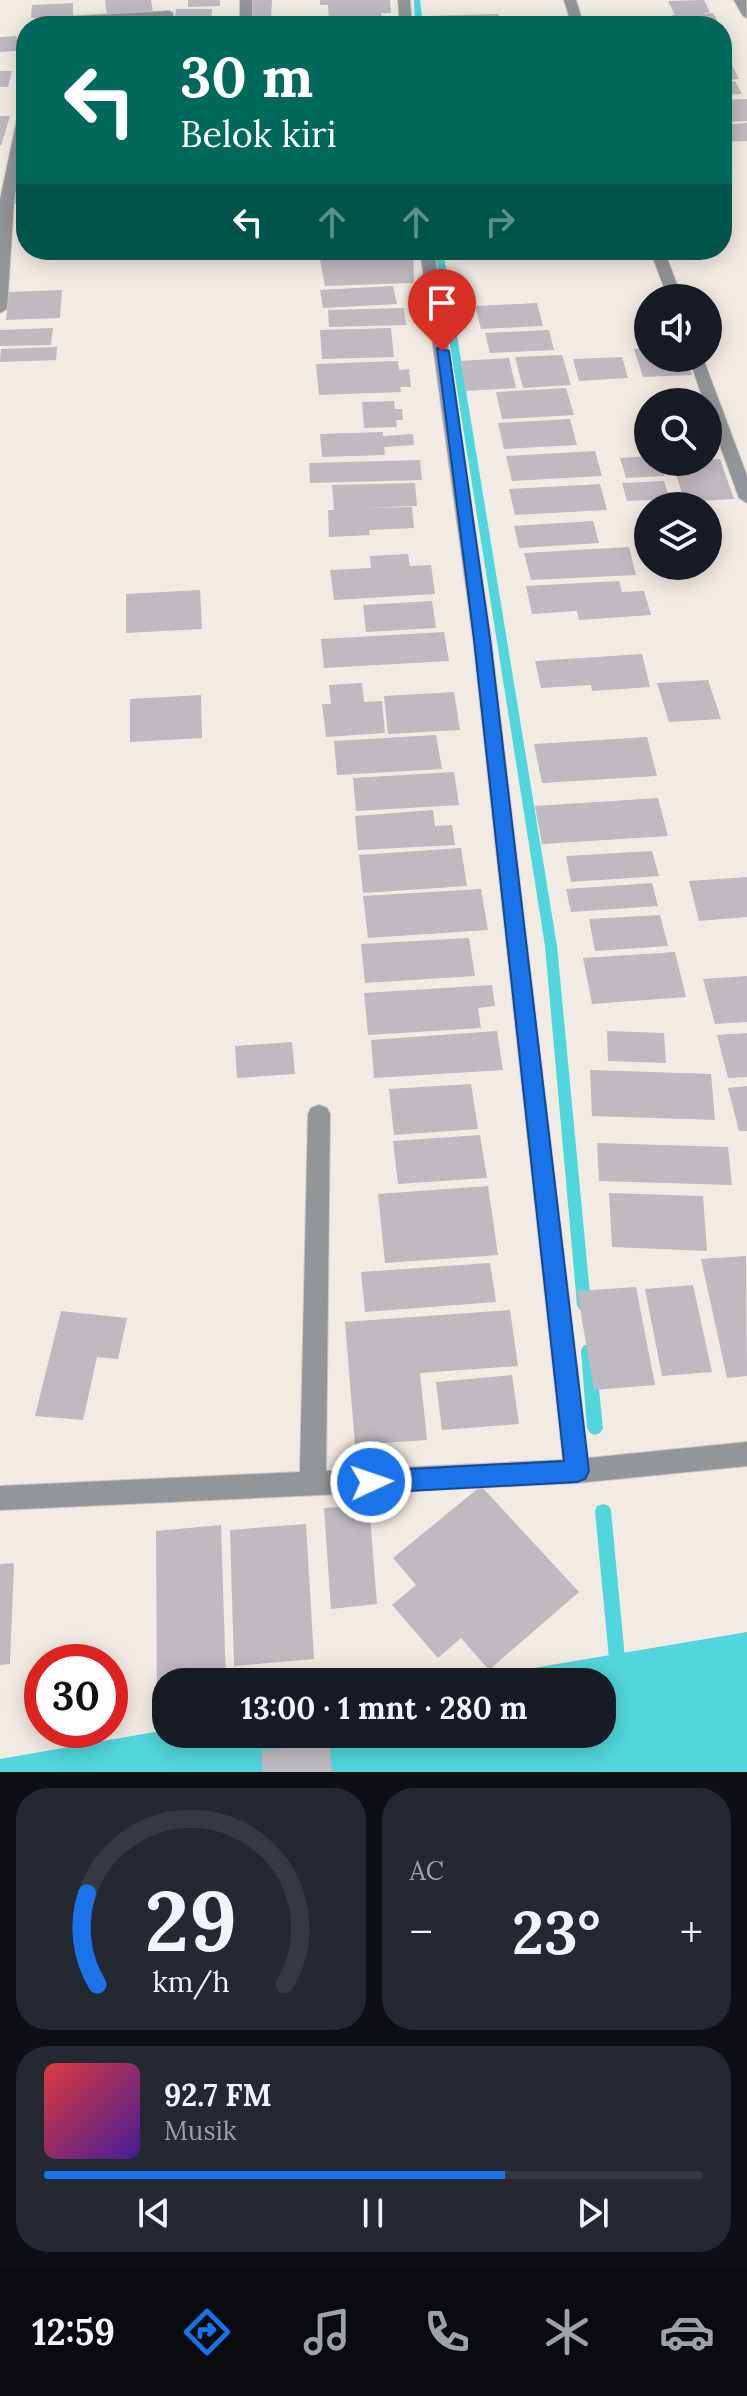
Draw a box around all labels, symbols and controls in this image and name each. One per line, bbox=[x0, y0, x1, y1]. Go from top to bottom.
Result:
text: 30 m bbox=[180, 41, 313, 112]
icon: left bbox=[48, 48, 152, 152]
text: Belok kiri bbox=[180, 111, 337, 157]
icon: left bbox=[226, 200, 270, 244]
icon: ahead bbox=[310, 200, 354, 244]
icon: ahead bbox=[394, 200, 438, 244]
icon: right bbox=[478, 200, 522, 244]
pin bbox=[408, 269, 476, 351]
icon: arrive bbox=[420, 281, 464, 325]
map controls bbox=[634, 284, 722, 580]
button: sound bbox=[634, 284, 722, 372]
button: search bbox=[634, 388, 722, 476]
button: layers bbox=[634, 492, 722, 580]
position arrow bbox=[329, 1440, 413, 1524]
speed limit sign: 30 bbox=[24, 1644, 128, 1748]
text: 13:00 · 1 mnt · 280 m bbox=[241, 1689, 527, 1727]
text: AC bbox=[410, 1854, 444, 1887]
text: 29 bbox=[145, 1867, 237, 1974]
text: 23° bbox=[512, 1894, 601, 1970]
text: − bbox=[410, 1904, 433, 1960]
text: + bbox=[680, 1904, 703, 1960]
text: km/h bbox=[152, 1963, 229, 2000]
text: 92.7 FM bbox=[164, 2076, 272, 2114]
text: Musik bbox=[164, 2114, 237, 2147]
icon: previous bbox=[132, 2191, 176, 2235]
icon: pause bbox=[351, 2191, 395, 2235]
icon: next bbox=[571, 2191, 615, 2235]
icon: directions bbox=[179, 2304, 235, 2360]
icon: music bbox=[299, 2304, 355, 2360]
icon: phone bbox=[419, 2304, 475, 2360]
icon: climate bbox=[539, 2304, 595, 2360]
icon: car bbox=[659, 2304, 715, 2360]
text: 12:59 bbox=[32, 2309, 115, 2355]

